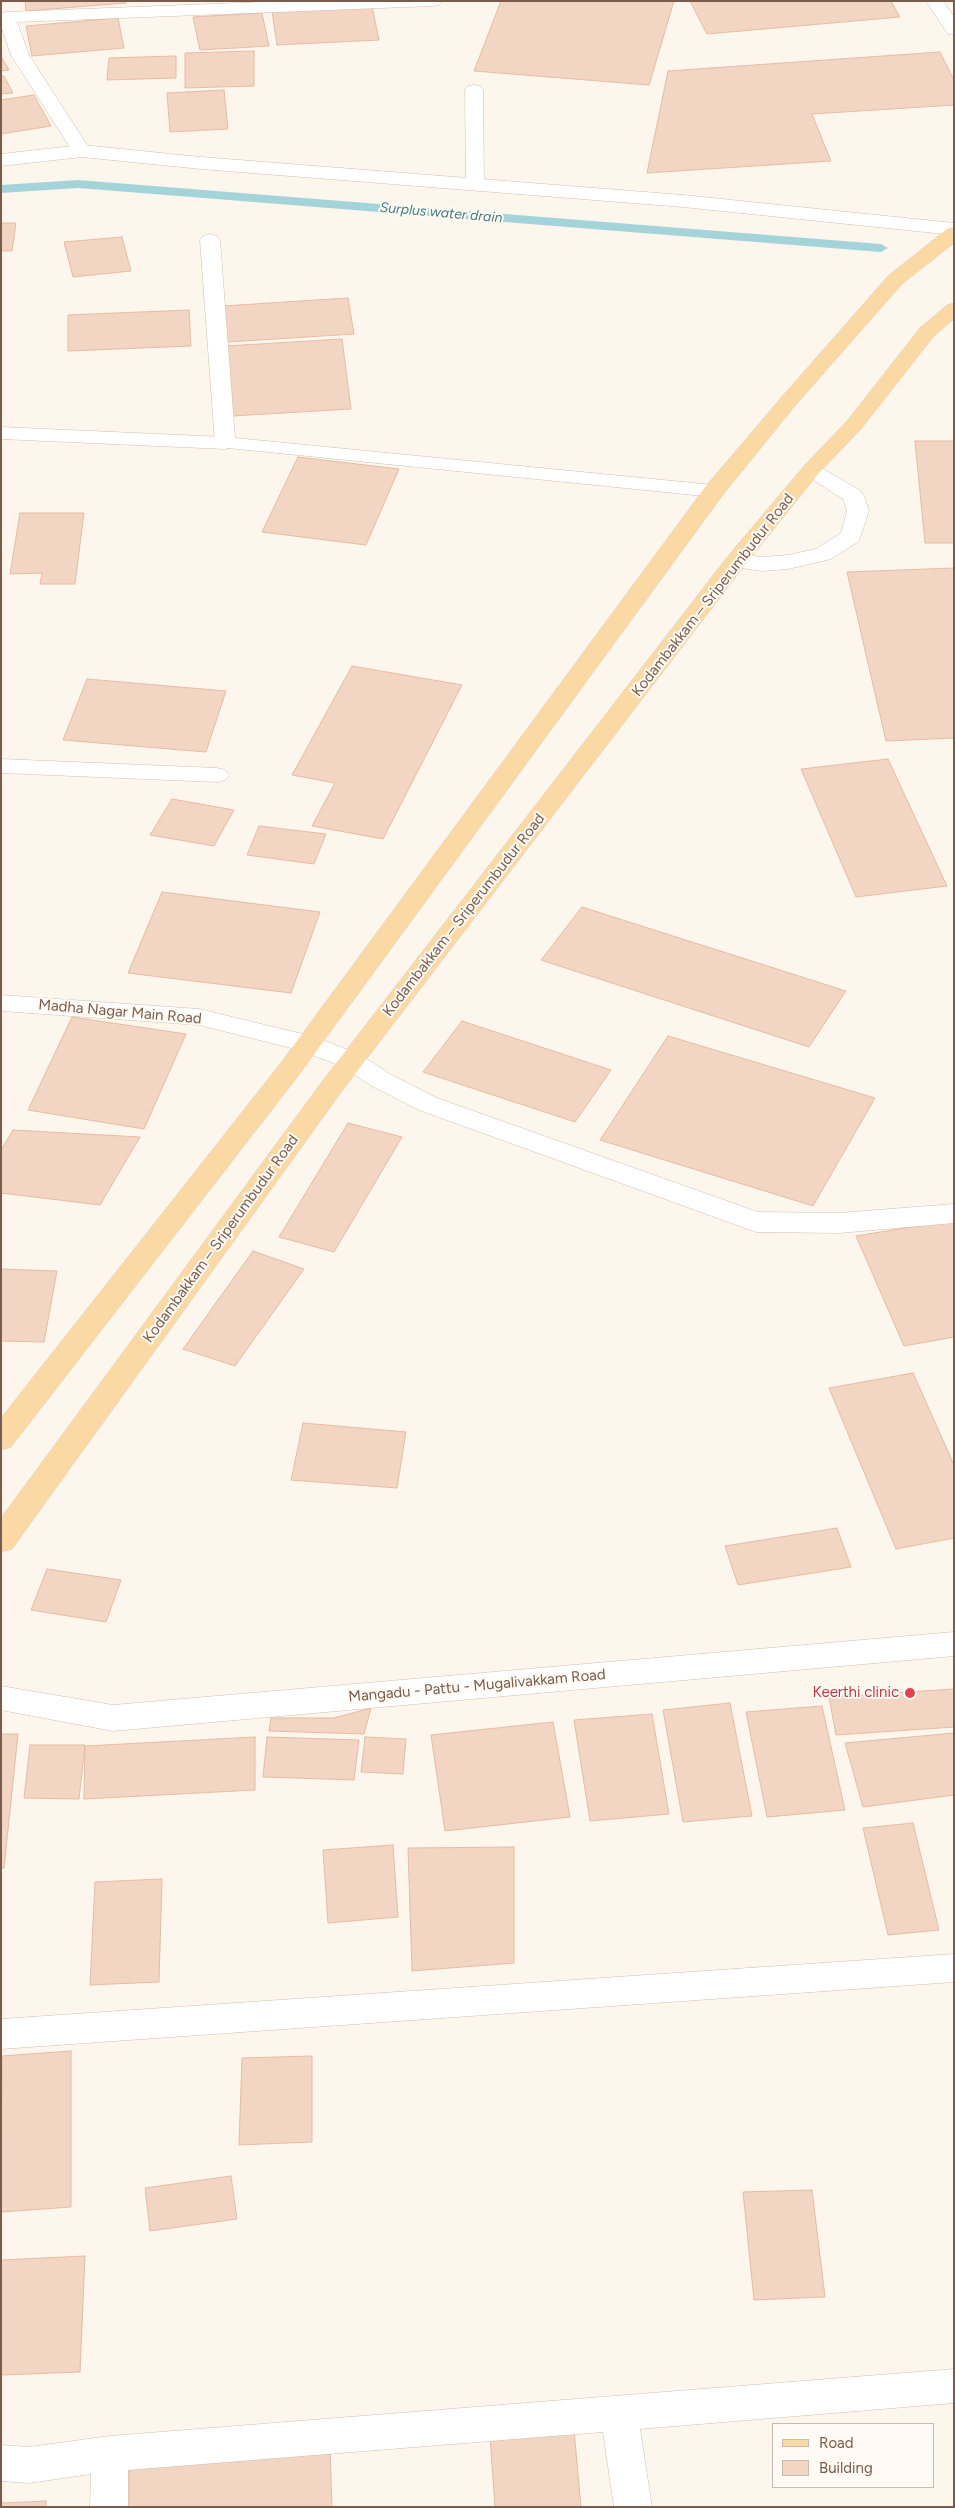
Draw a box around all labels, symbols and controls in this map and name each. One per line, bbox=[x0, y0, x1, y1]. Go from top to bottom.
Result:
water label: Surplus water drain bbox=[379, 199, 503, 227]
street label: Kodambakkam – Sriperumbudur Road bbox=[628, 490, 798, 700]
street label: Kodambakkam – Sriperumbudur Road bbox=[379, 810, 549, 1020]
street label: Madha Nagar Main Road bbox=[38, 996, 202, 1028]
street label: Kodambakkam – Sriperumbudur Road bbox=[140, 1132, 302, 1346]
street label: Mangadu - Pattu - Mugalivakkam Road bbox=[348, 1666, 606, 1706]
place label: Keerthi clinic bbox=[812, 1684, 899, 1702]
marker: Keerthi clinic bbox=[903, 1686, 917, 1700]
legend bbox=[772, 2423, 935, 2488]
text: Road bbox=[819, 2434, 854, 2452]
text: Building bbox=[819, 2459, 873, 2477]

